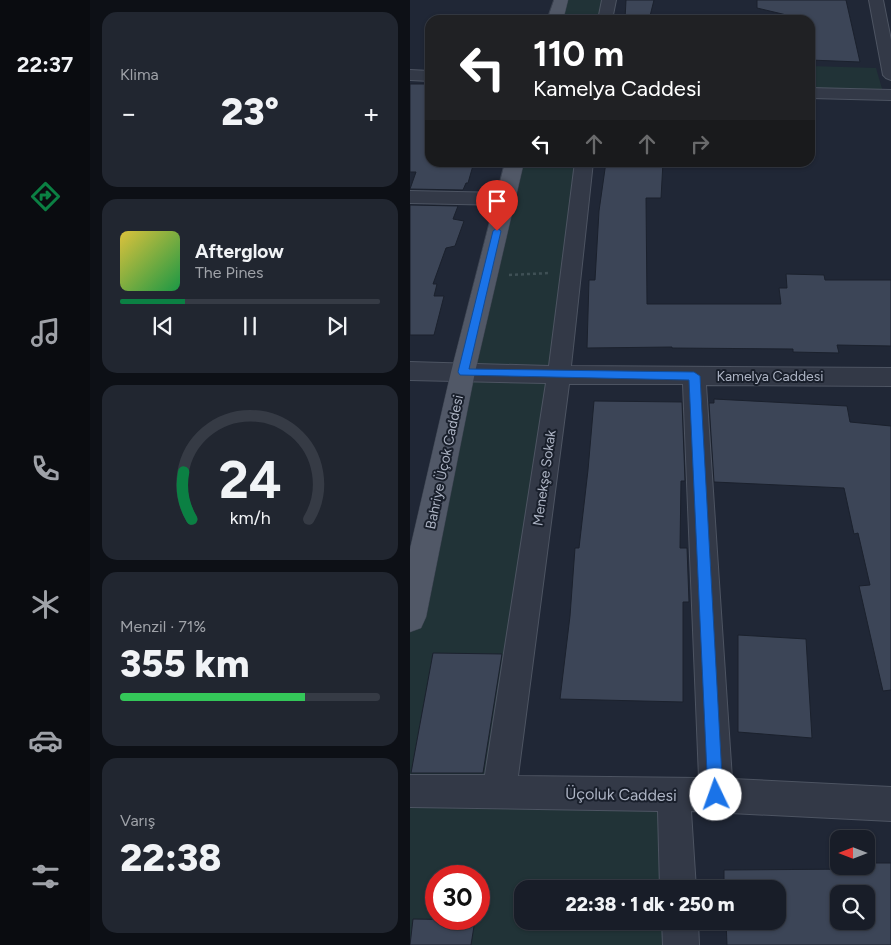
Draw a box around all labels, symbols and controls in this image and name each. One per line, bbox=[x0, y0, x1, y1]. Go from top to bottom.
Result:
text: 110 m bbox=[533, 33, 624, 75]
icon: left bbox=[450, 35, 515, 100]
text: 22:37 bbox=[17, 51, 73, 78]
text: Klima bbox=[120, 65, 159, 84]
text: Kamelya Caddesi bbox=[533, 75, 701, 102]
text: 23° bbox=[221, 89, 279, 135]
text: − bbox=[120, 96, 137, 130]
text: + bbox=[363, 96, 380, 130]
icon: left bbox=[527, 130, 555, 158]
icon: ahead bbox=[580, 130, 608, 158]
icon: ahead bbox=[633, 130, 661, 158]
icon: right bbox=[686, 130, 714, 158]
icon: directions bbox=[28, 179, 63, 214]
pin bbox=[476, 180, 518, 231]
icon: arrive bbox=[483, 187, 511, 215]
text: Afterglow bbox=[195, 240, 284, 263]
text: The Pines bbox=[195, 263, 264, 282]
icon: previous bbox=[149, 312, 177, 340]
icon: pause bbox=[236, 312, 264, 340]
icon: next bbox=[323, 312, 351, 340]
icon: music bbox=[28, 315, 63, 350]
street label: Kamelya Caddesi bbox=[716, 368, 824, 385]
street label: Bahriye Üçok Caddesi bbox=[422, 393, 467, 531]
street label: Menekşe Sokak bbox=[529, 429, 560, 527]
text: 24 bbox=[218, 449, 282, 511]
icon: phone bbox=[28, 451, 63, 486]
text: km/h bbox=[230, 507, 270, 528]
icon: climate bbox=[28, 587, 63, 622]
text: Menzil · 71% bbox=[120, 617, 206, 636]
text: 355 km bbox=[120, 641, 249, 687]
icon: car bbox=[28, 723, 63, 758]
position arrow bbox=[689, 768, 741, 820]
street label: Üçoluk Caddesi bbox=[565, 784, 677, 805]
text: Varış bbox=[120, 811, 155, 830]
north arrow bbox=[830, 830, 875, 875]
map controls bbox=[830, 830, 875, 930]
text: 22:38 bbox=[120, 835, 222, 881]
icon: filters bbox=[28, 859, 63, 894]
speed limit sign: 30 bbox=[425, 865, 490, 930]
button: search bbox=[830, 885, 875, 930]
text: 22:38 · 1 dk · 250 m bbox=[565, 893, 735, 916]

